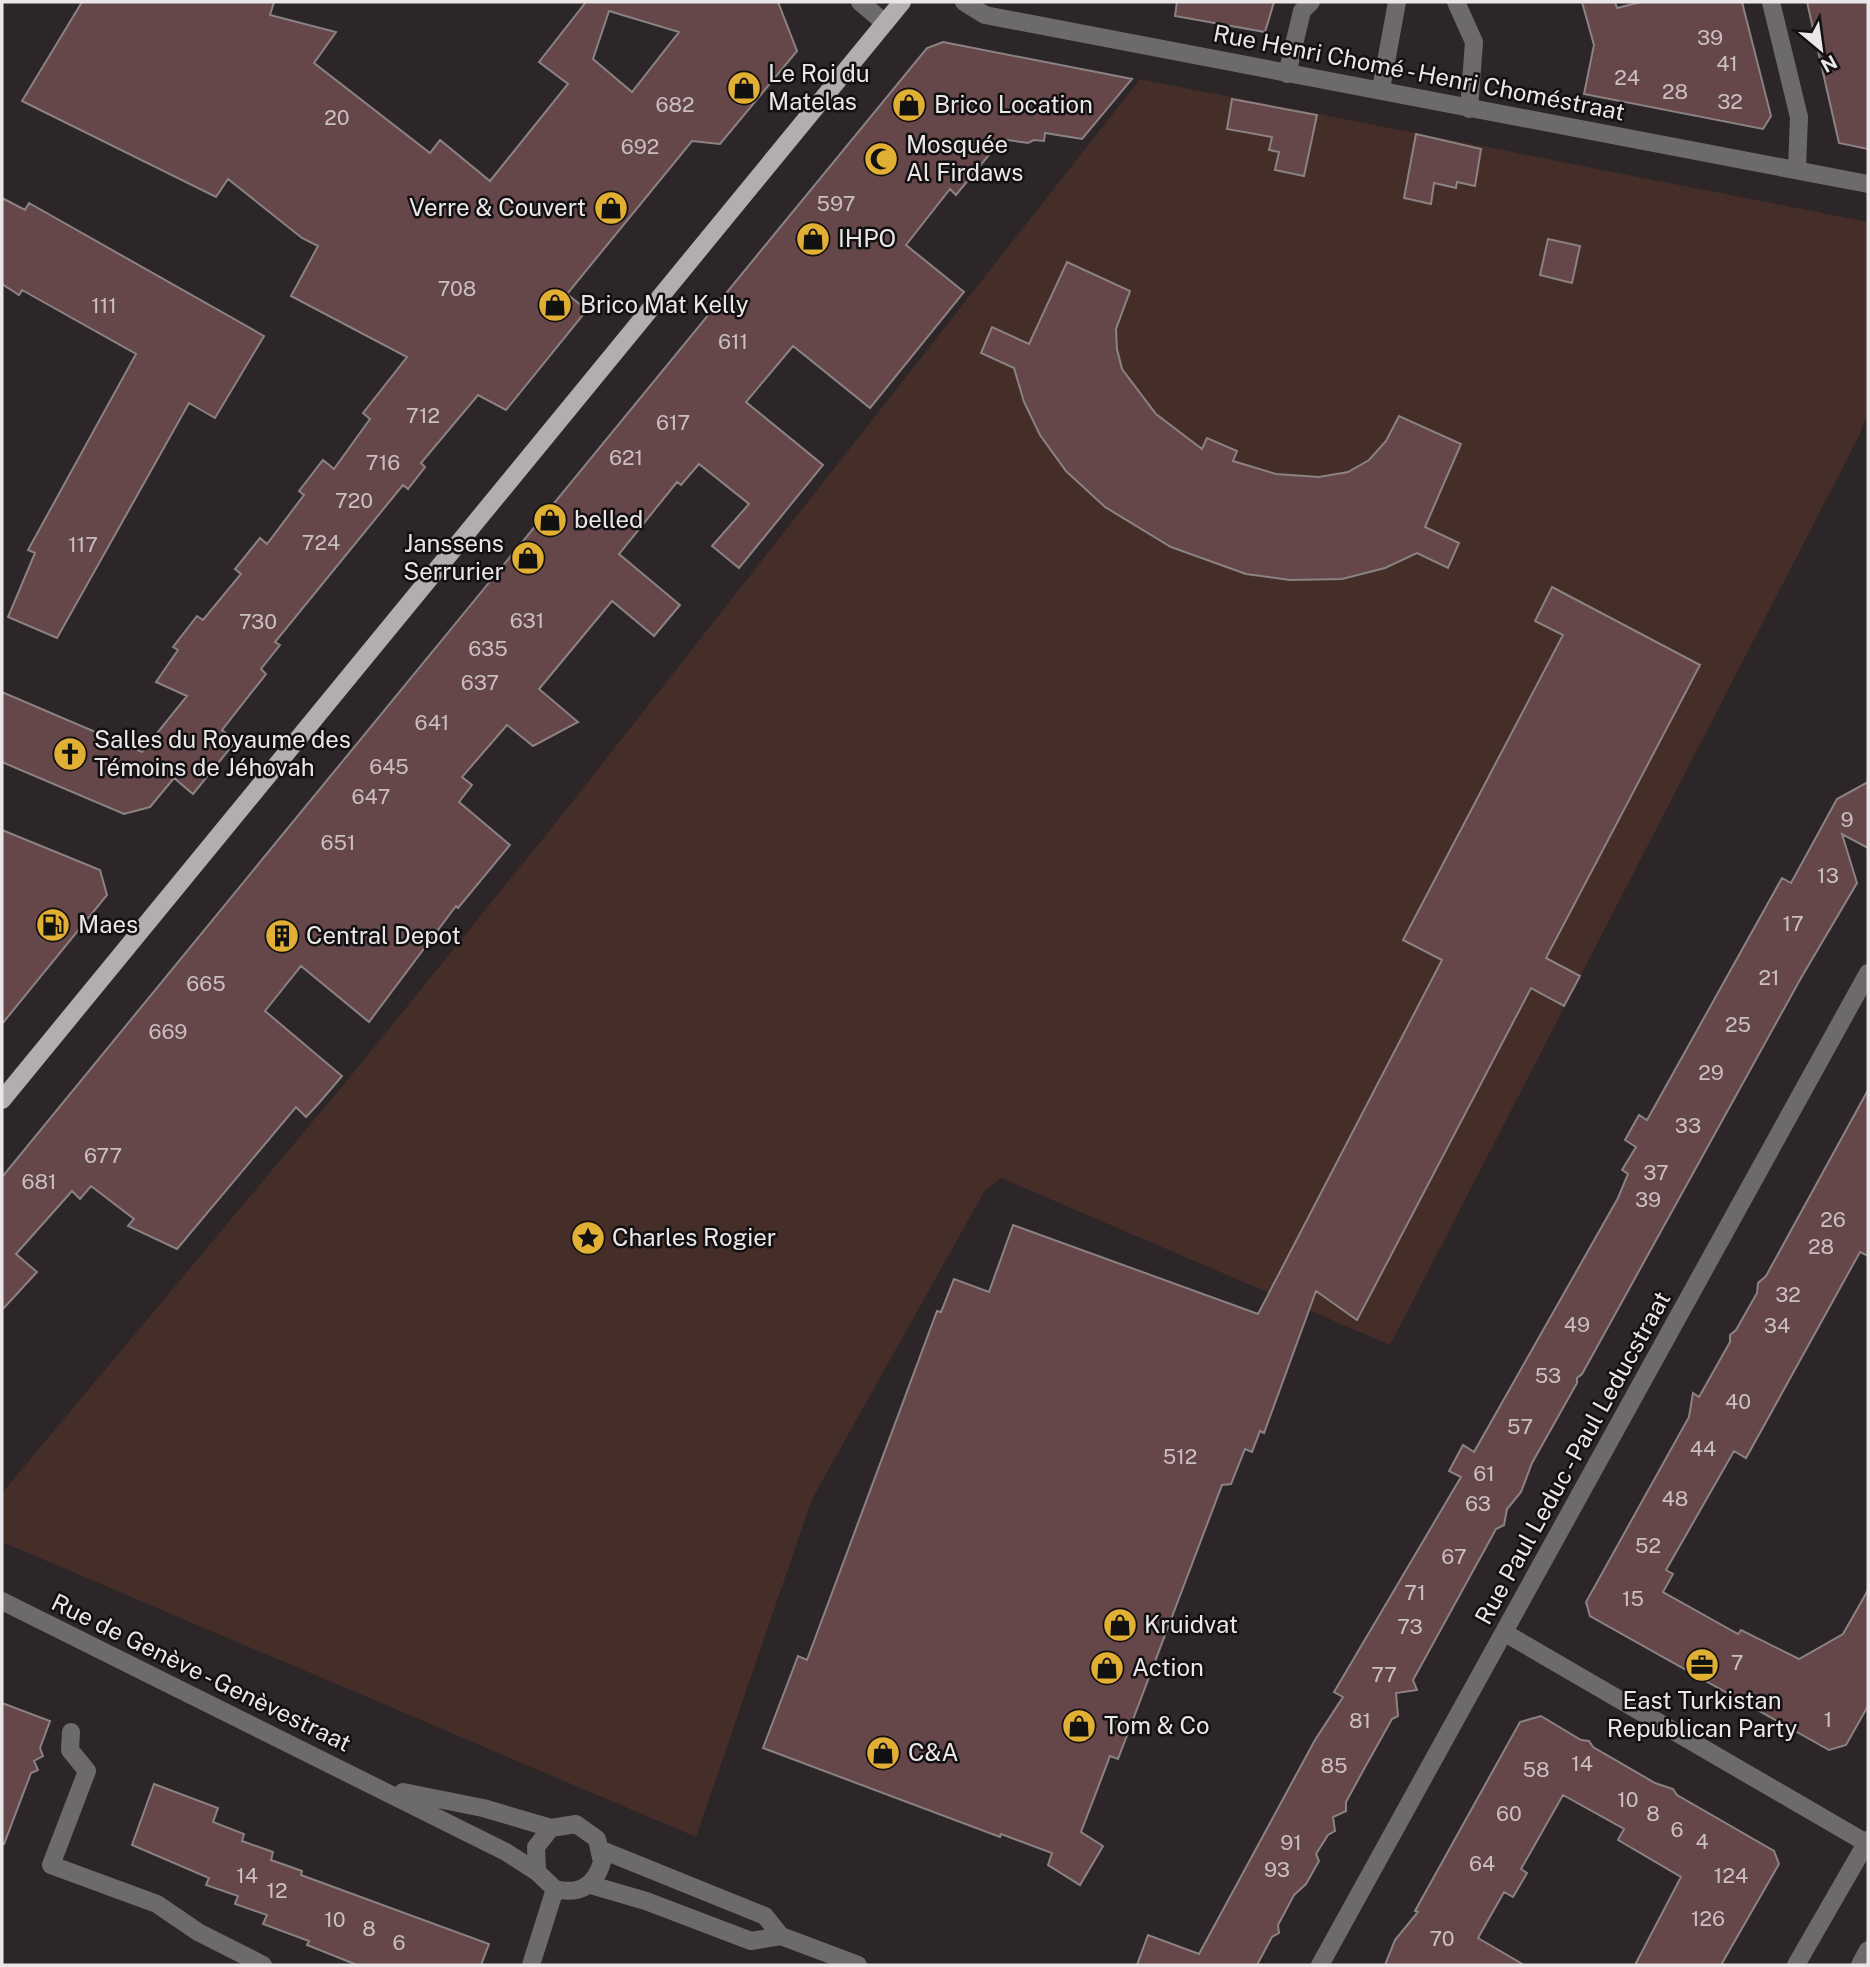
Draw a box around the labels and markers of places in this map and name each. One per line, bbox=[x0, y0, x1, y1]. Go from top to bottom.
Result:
place label: Le Roi du Matelas bbox=[768, 59, 870, 115]
shop icon: Le Roi du Matelas bbox=[725, 69, 763, 107]
shop icon: Brico Location bbox=[890, 86, 928, 124]
place label: Brico Location bbox=[934, 90, 1093, 118]
place label: Mosquée Al Firdaws bbox=[906, 130, 1024, 186]
mosque icon: Mosquée Al Firdaws bbox=[862, 140, 900, 178]
shop icon: Verre & Couvert bbox=[592, 189, 630, 227]
place label: Verre & Couvert bbox=[409, 193, 586, 221]
shop icon: IHPO bbox=[794, 220, 832, 258]
place label: IHPO bbox=[838, 224, 896, 252]
shop icon: Brico Mat Kelly bbox=[536, 286, 574, 324]
place label: Brico Mat Kelly bbox=[580, 290, 749, 318]
shop icon: belled bbox=[531, 501, 569, 539]
place label: belled bbox=[574, 505, 643, 533]
place label: Janssens Serrurier bbox=[403, 529, 504, 585]
shop icon: Janssens Serrurier bbox=[509, 539, 547, 577]
place label: Salles du Royaume des Témoins de Jéhovah bbox=[94, 725, 351, 781]
church icon: Salles du Royaume des Témoins de Jéhovah bbox=[51, 735, 89, 773]
fuel station icon: Maes bbox=[34, 906, 72, 944]
place label: Maes bbox=[78, 910, 138, 938]
building icon: Central Depot bbox=[263, 917, 301, 955]
place label: Central Depot bbox=[306, 921, 461, 949]
place icon: Charles Rogier bbox=[569, 1219, 607, 1257]
place label: Charles Rogier bbox=[612, 1223, 776, 1251]
shop icon: Kruidvat bbox=[1101, 1606, 1139, 1644]
place label: Kruidvat bbox=[1144, 1610, 1238, 1638]
office icon: East Turkistan Republican Party bbox=[1683, 1646, 1721, 1684]
shop icon: Action bbox=[1088, 1649, 1126, 1687]
place label: Action bbox=[1132, 1653, 1204, 1681]
place label: East Turkistan Republican Party bbox=[1607, 1686, 1797, 1742]
shop icon: Tom & Co bbox=[1060, 1707, 1098, 1745]
place label: Tom & Co bbox=[1104, 1711, 1210, 1739]
shop icon: C&A bbox=[864, 1734, 902, 1772]
place label: C&A bbox=[908, 1738, 959, 1766]

